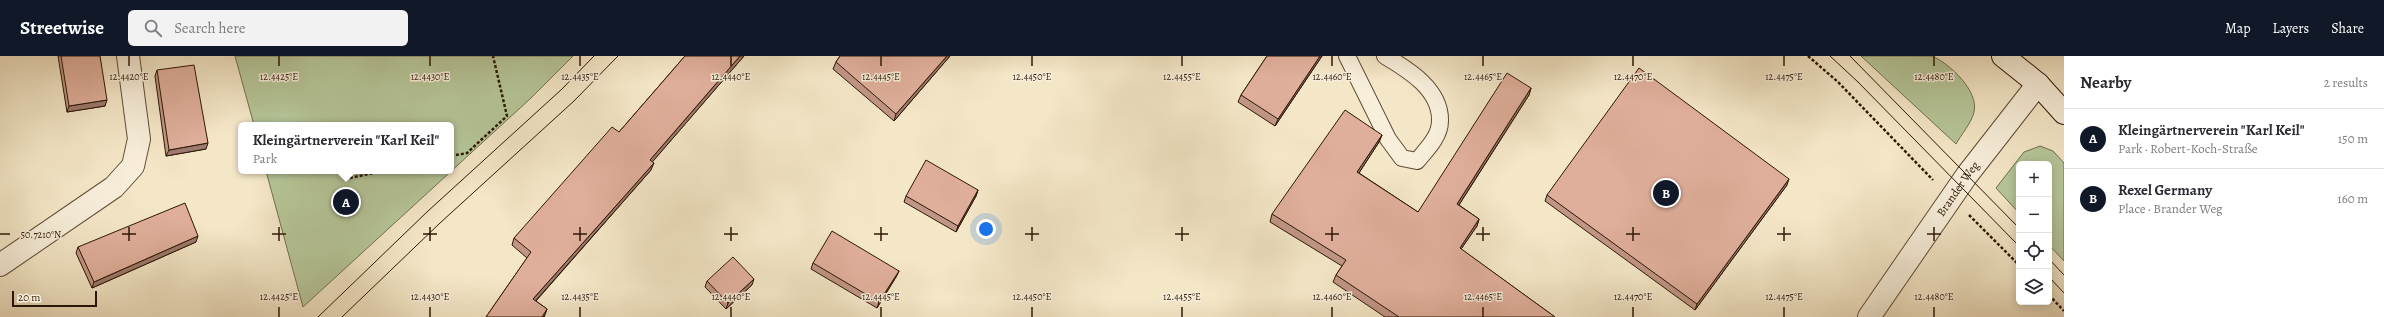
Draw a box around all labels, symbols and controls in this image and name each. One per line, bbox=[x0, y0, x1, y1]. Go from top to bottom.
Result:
search box bbox=[128, 10, 408, 46]
text: Streetwise bbox=[20, 15, 104, 41]
icon: search bbox=[142, 17, 164, 39]
text: Search here bbox=[174, 18, 245, 38]
text: Map bbox=[2225, 19, 2251, 38]
text: Layers bbox=[2273, 19, 2309, 38]
text: Share bbox=[2331, 19, 2364, 38]
text: 12.4420°E bbox=[109, 70, 149, 83]
text: 12.4425°E bbox=[260, 70, 298, 83]
text: 12.4430°E bbox=[411, 70, 449, 83]
text: 12.4435°E bbox=[561, 70, 599, 83]
text: 12.4440°E bbox=[711, 70, 751, 83]
text: 12.4445°E bbox=[862, 70, 900, 83]
text: 12.4450°E bbox=[1013, 70, 1052, 83]
text: 12.4455°E bbox=[1163, 70, 1201, 83]
text: 12.4460°E bbox=[1312, 70, 1352, 83]
text: 12.4465°E bbox=[1464, 70, 1502, 83]
text: 12.4470°E bbox=[1614, 70, 1652, 83]
text: 12.4475°E bbox=[1765, 70, 1803, 83]
text: 12.4480°E bbox=[1914, 70, 1954, 83]
text: Nearby bbox=[2080, 71, 2131, 94]
text: 2 results bbox=[2324, 74, 2368, 91]
text: Kleingärtnerverein "Karl Keil" bbox=[2118, 120, 2305, 140]
popup bbox=[238, 122, 454, 174]
text: Kleingärtnerverein "Karl Keil" bbox=[253, 130, 439, 150]
text: A bbox=[2089, 130, 2097, 147]
text: 150 m bbox=[2338, 130, 2368, 147]
text: Park · Robert-Koch-Straße bbox=[2118, 140, 2258, 157]
text: Park bbox=[253, 150, 277, 167]
street label: Brander Weg bbox=[1933, 158, 1983, 220]
map controls bbox=[2016, 161, 2052, 305]
button: + bbox=[2016, 161, 2052, 197]
pin: B bbox=[1653, 178, 1679, 208]
text: Rexel Germany bbox=[2118, 180, 2212, 200]
pin: A bbox=[333, 187, 359, 217]
text: B bbox=[2089, 190, 2097, 207]
text: 160 m bbox=[2337, 190, 2368, 207]
button: − bbox=[2016, 197, 2052, 233]
text: Place · Brander Weg bbox=[2118, 200, 2223, 217]
your location bbox=[976, 219, 996, 239]
text: 50.7210°N bbox=[21, 228, 61, 241]
button: locate bbox=[2016, 233, 2052, 269]
button: layers bbox=[2016, 269, 2052, 305]
scale bar bbox=[12, 289, 97, 308]
text: 20 m bbox=[18, 290, 40, 305]
text: 12.4425°E bbox=[260, 290, 298, 303]
text: 12.4430°E bbox=[411, 290, 449, 303]
text: 12.4435°E bbox=[561, 290, 599, 303]
text: 12.4440°E bbox=[711, 290, 751, 303]
text: 12.4445°E bbox=[862, 290, 900, 303]
text: 12.4450°E bbox=[1013, 290, 1052, 303]
text: 12.4455°E bbox=[1163, 290, 1201, 303]
text: 12.4460°E bbox=[1312, 290, 1352, 303]
text: 12.4465°E bbox=[1464, 290, 1502, 303]
text: 12.4470°E bbox=[1614, 290, 1652, 303]
text: 12.4475°E bbox=[1765, 290, 1803, 303]
text: 12.4480°E bbox=[1914, 290, 1954, 303]

